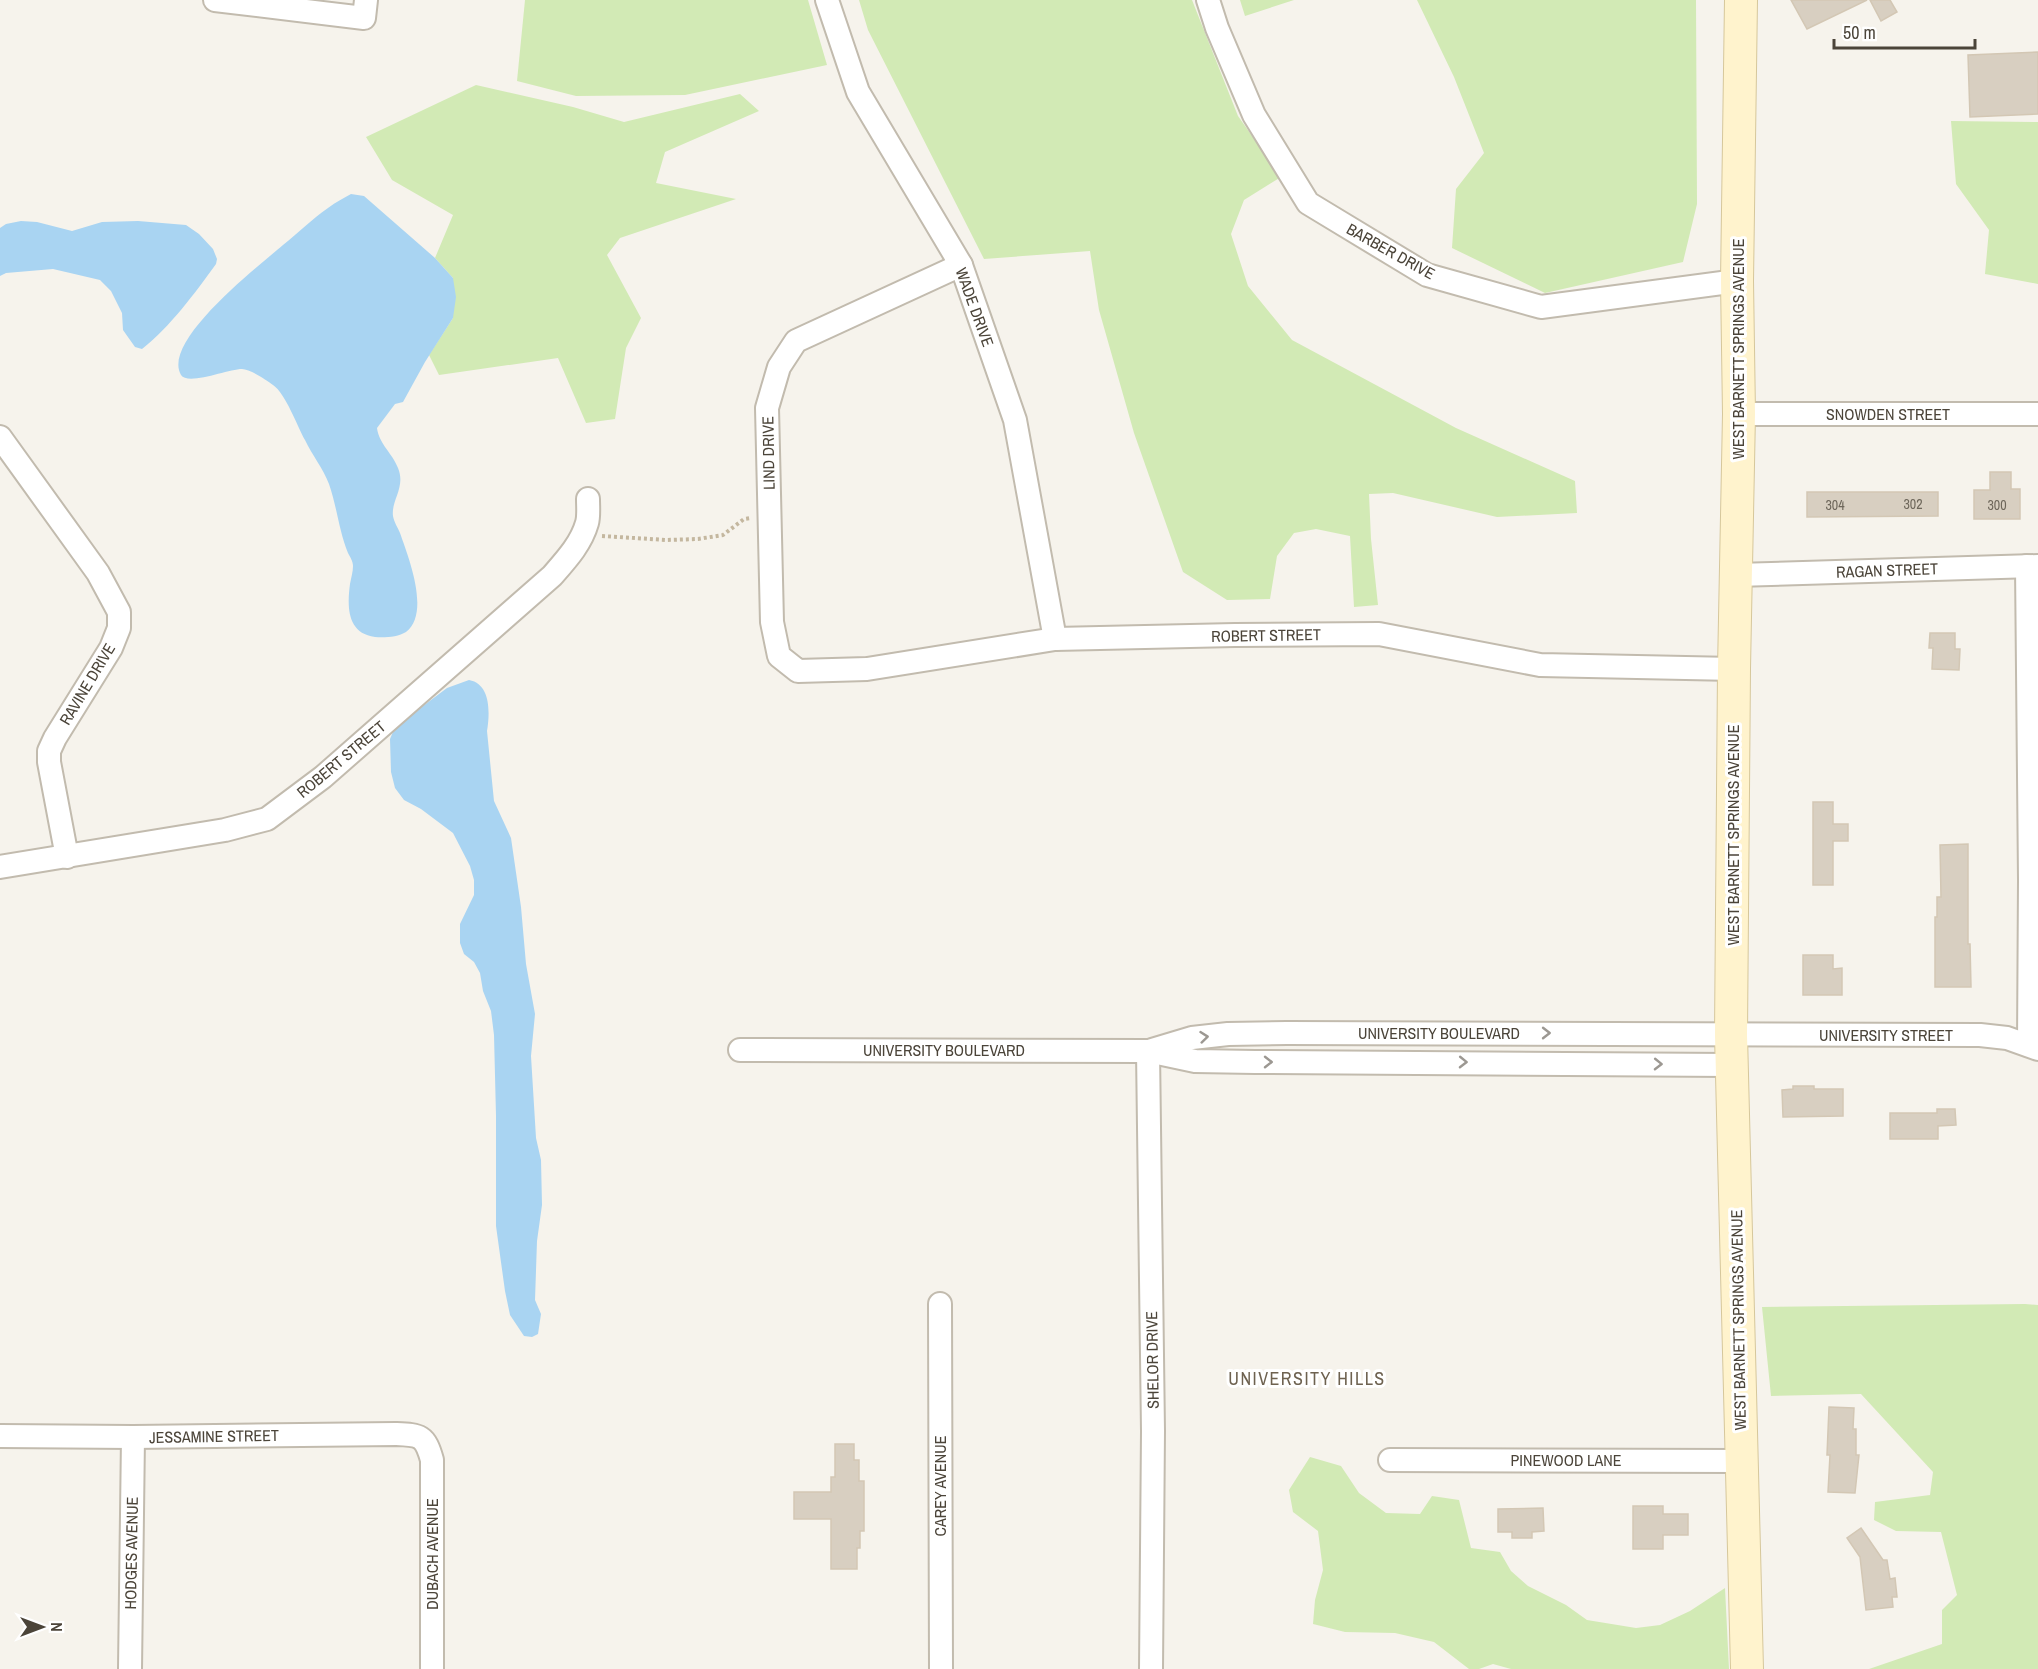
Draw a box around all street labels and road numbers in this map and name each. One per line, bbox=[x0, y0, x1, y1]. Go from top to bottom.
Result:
street label: BARBER DRIVE bbox=[1343, 218, 1439, 284]
street label: WEST BARNETT SPRINGS AVENUE bbox=[1727, 239, 1749, 459]
street label: WADE DRIVE bbox=[951, 264, 999, 350]
street label: SNOWDEN STREET bbox=[1826, 403, 1950, 425]
street label: LIND DRIVE bbox=[756, 416, 780, 490]
street label: RAGAN STREET bbox=[1836, 557, 1938, 583]
street label: ROBERT STREET bbox=[1211, 623, 1321, 647]
street label: RAVINE DRIVE bbox=[54, 639, 120, 729]
street label: ROBERT STREET bbox=[292, 715, 390, 803]
street label: WEST BARNETT SPRINGS AVENUE bbox=[1722, 725, 1744, 945]
street label: UNIVERSITY BOULEVARD bbox=[1358, 1022, 1520, 1044]
street label: UNIVERSITY STREET bbox=[1819, 1024, 1953, 1046]
street label: UNIVERSITY BOULEVARD bbox=[863, 1039, 1025, 1061]
street label: WEST BARNETT SPRINGS AVENUE bbox=[1725, 1209, 1751, 1431]
street label: SHELOR DRIVE bbox=[1140, 1311, 1164, 1409]
street label: JESSAMINE STREET bbox=[149, 1424, 279, 1448]
street label: CAREY AVENUE bbox=[929, 1436, 951, 1536]
street label: PINEWOOD LANE bbox=[1511, 1449, 1621, 1471]
street label: HODGES AVENUE bbox=[119, 1496, 143, 1610]
street label: DUBACH AVENUE bbox=[421, 1498, 443, 1610]

